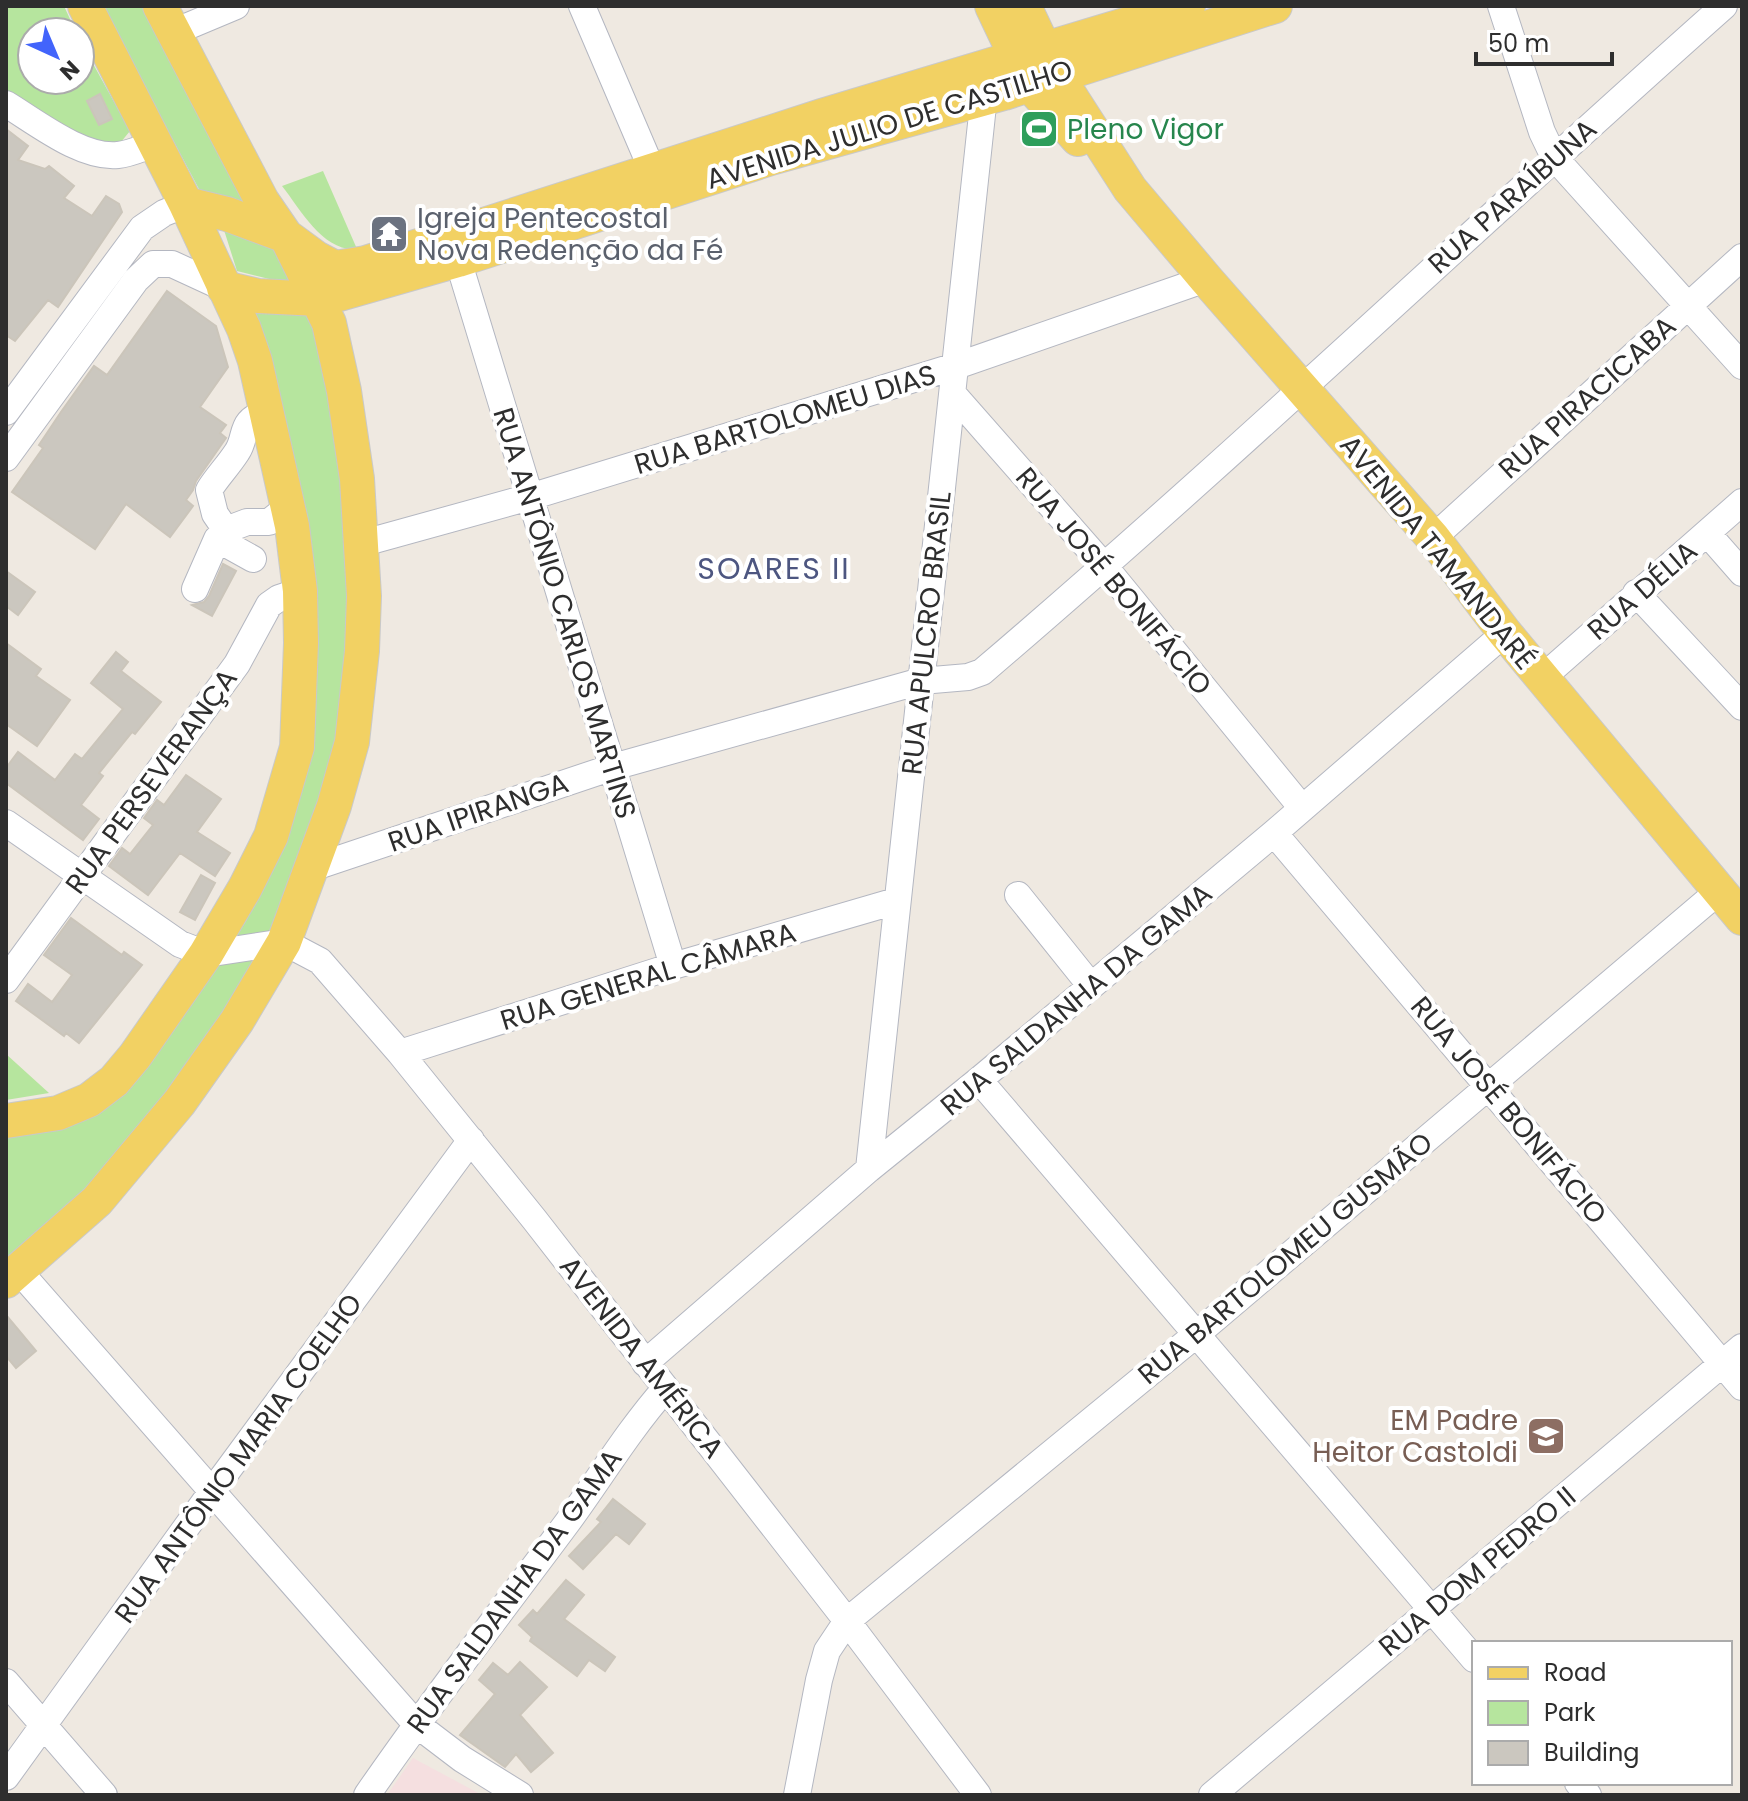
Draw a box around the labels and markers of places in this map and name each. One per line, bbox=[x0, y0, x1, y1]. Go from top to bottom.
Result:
sports icon: Pleno Vigor bbox=[1018, 108, 1060, 150]
place label: Pleno Vigor bbox=[1067, 110, 1224, 149]
place label: Igreja Pentecostal Nova Redenção da Fé bbox=[417, 199, 723, 270]
temple icon: Igreja Pentecostal Nova Redenção da Fé bbox=[368, 213, 410, 255]
place label: EM Padre Heitor Castoldi bbox=[1312, 1401, 1518, 1472]
school or university icon: EM Padre Heitor Castoldi bbox=[1525, 1415, 1567, 1457]

